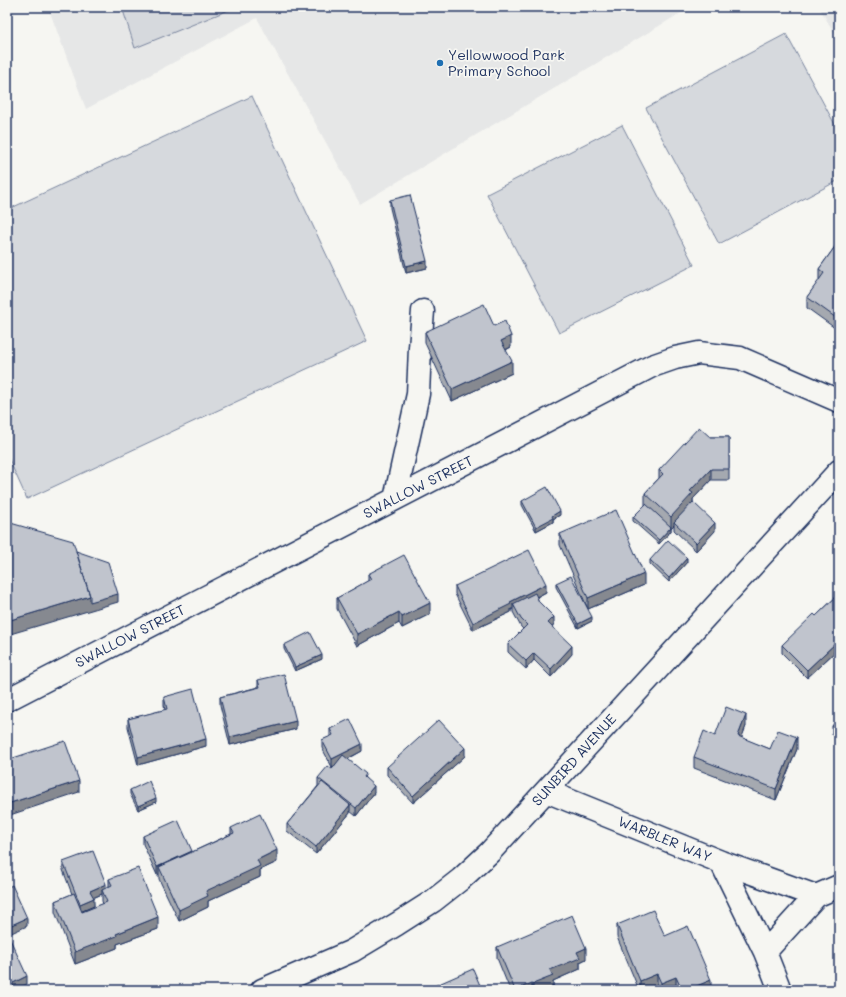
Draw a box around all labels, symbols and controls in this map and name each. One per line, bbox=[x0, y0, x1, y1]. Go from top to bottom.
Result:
place label: Yellowwood Park Primary School bbox=[448, 45, 565, 80]
marker: Yellowwood Park Primary School bbox=[435, 58, 445, 68]
street label: SWALLOW STREET bbox=[360, 451, 476, 522]
street label: SWALLOW STREET bbox=[72, 600, 188, 671]
street label: SUNBIRD AVENUE bbox=[527, 710, 620, 810]
street label: WARBLER WAY bbox=[615, 811, 715, 866]

